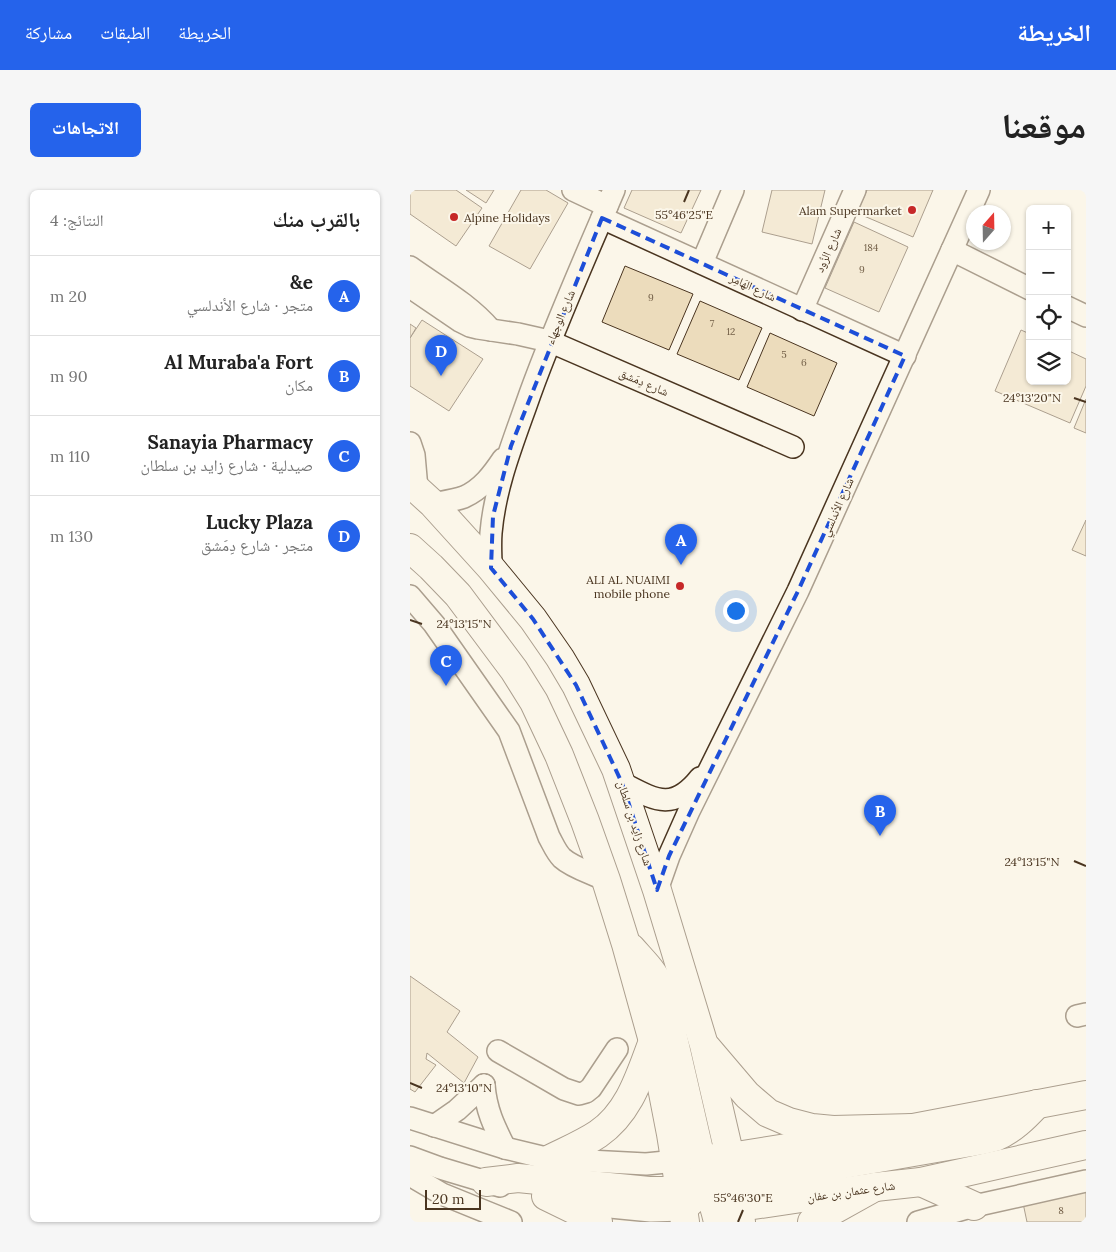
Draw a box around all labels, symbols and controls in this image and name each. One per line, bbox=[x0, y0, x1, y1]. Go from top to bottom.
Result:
text: الخريطة bbox=[1017, 17, 1091, 48]
text: مشاركة bbox=[25, 21, 72, 44]
text: الطبقات bbox=[100, 21, 150, 44]
text: الخريطة bbox=[178, 21, 231, 44]
button: الاتجاهات bbox=[30, 103, 141, 157]
text: موقعنا bbox=[1001, 103, 1086, 148]
place label: Alam Supermarket bbox=[798, 203, 902, 218]
marker: Alam Supermarket bbox=[906, 204, 918, 216]
north arrow bbox=[966, 205, 1011, 250]
map controls bbox=[1026, 205, 1071, 385]
button: + bbox=[1026, 205, 1071, 250]
text: بالقرب منك bbox=[273, 206, 360, 233]
text: 55°46'25"E bbox=[655, 207, 713, 222]
text: النتائج: 4 bbox=[50, 210, 104, 230]
place label: Alpine Holidays bbox=[463, 210, 551, 225]
marker: Alpine Holidays bbox=[448, 211, 460, 223]
street label: شارع الزُود bbox=[812, 225, 845, 275]
house number: 184 bbox=[864, 241, 879, 254]
button: − bbox=[1026, 250, 1071, 295]
house number: 9 bbox=[859, 263, 865, 276]
street label: شارع الهَامِر bbox=[726, 269, 779, 305]
text: e& bbox=[290, 270, 313, 294]
text: 20 m bbox=[50, 286, 87, 306]
text: A bbox=[339, 286, 349, 306]
street label: شارع الوجهاء bbox=[542, 288, 579, 347]
house number: 9 bbox=[648, 291, 654, 304]
text: متجر · شارع الأندلسي bbox=[187, 295, 313, 315]
button: locate bbox=[1026, 295, 1071, 340]
house number: 7 bbox=[710, 317, 715, 330]
house number: 12 bbox=[726, 325, 736, 338]
pin: D bbox=[425, 335, 457, 376]
button: layers bbox=[1026, 340, 1071, 385]
house number: 5 bbox=[781, 348, 787, 361]
text: Al Muraba'a Fort bbox=[164, 350, 313, 374]
house number: 6 bbox=[801, 356, 807, 369]
street label: شارع دِمَشق bbox=[617, 365, 671, 400]
text: 90 m bbox=[50, 366, 88, 386]
text: B bbox=[339, 366, 349, 386]
text: مكان bbox=[285, 375, 313, 395]
text: 24°13'20"N bbox=[1003, 390, 1061, 405]
text: Sanayia Pharmacy bbox=[148, 430, 313, 454]
text: 110 m bbox=[50, 446, 90, 466]
text: C bbox=[339, 446, 350, 466]
text: صيدلية · شارع زايد بن سلطان bbox=[140, 455, 313, 475]
street label: شارع الأندلسي bbox=[817, 475, 859, 540]
text: Lucky Plaza bbox=[206, 510, 313, 534]
pin: A bbox=[665, 524, 697, 565]
text: 130 m bbox=[50, 526, 93, 546]
text: D bbox=[338, 526, 350, 546]
text: متجر · شارع دِمَشق bbox=[201, 535, 313, 555]
place label: ALI AL NUAIMI mobile phone bbox=[585, 572, 670, 601]
marker: ALI AL NUAIMI mobile phone bbox=[674, 580, 686, 592]
your location bbox=[723, 598, 749, 624]
text: 24°13'15"N bbox=[436, 616, 492, 631]
pin: C bbox=[430, 645, 462, 686]
street label: شارع زايد بن سلطان bbox=[613, 779, 656, 868]
pin: B bbox=[864, 795, 896, 836]
text: 24°13'15"N bbox=[1004, 854, 1060, 869]
text: 24°13'10"N bbox=[436, 1080, 492, 1095]
street label: شارع عثمان بن عفان bbox=[806, 1177, 896, 1206]
scale bar bbox=[425, 1187, 481, 1210]
text: 20 m bbox=[432, 1190, 464, 1208]
text: 55°46'30"E bbox=[713, 1190, 773, 1205]
house number: 8 bbox=[1058, 1204, 1064, 1217]

